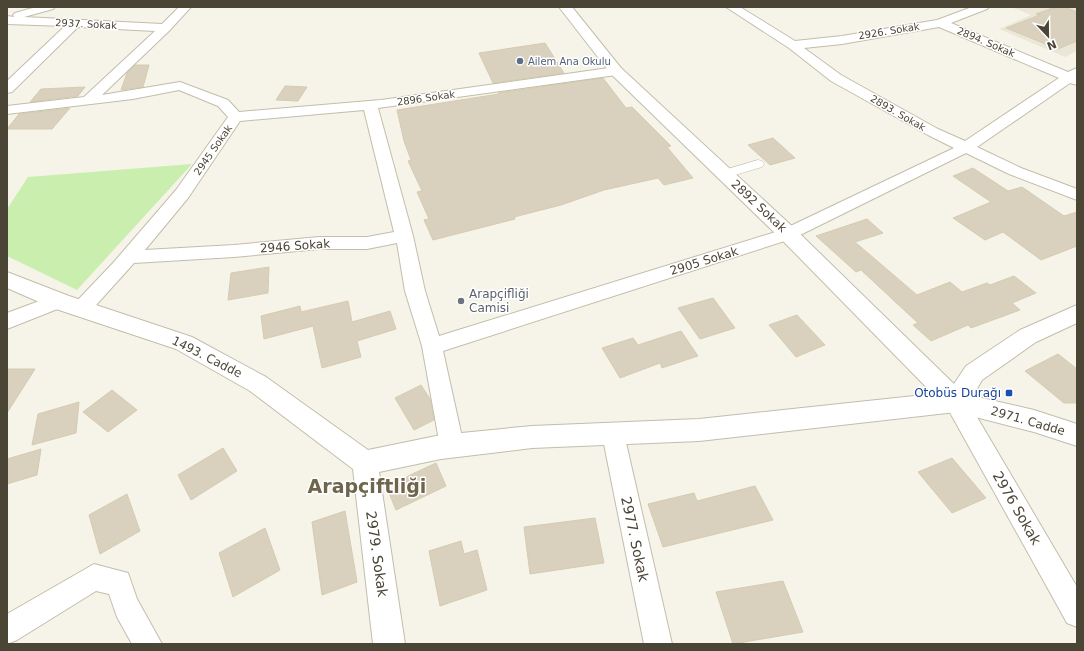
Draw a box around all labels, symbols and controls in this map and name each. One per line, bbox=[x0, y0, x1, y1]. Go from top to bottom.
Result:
north arrow bbox=[1028, 16, 1068, 56]
street label: 2937. Sokak bbox=[55, 17, 117, 31]
street label: 2926. Sokak bbox=[858, 21, 921, 41]
street label: 2894. Sokak bbox=[955, 25, 1017, 59]
text: N bbox=[1045, 37, 1058, 53]
marker: Ailem Ana Okulu bbox=[515, 56, 525, 66]
place label: Ailem Ana Okulu bbox=[528, 56, 611, 67]
street label: 2896 Sokak bbox=[396, 88, 456, 108]
street label: 2893. Sokak bbox=[868, 93, 928, 133]
street label: 2945 Sokak bbox=[192, 123, 234, 177]
street label: 2892 Sokak bbox=[728, 177, 790, 235]
street label: 2946 Sokak bbox=[259, 237, 331, 255]
street label: 2905 Sokak bbox=[668, 244, 740, 278]
place label: Arapçifliği Camisi bbox=[469, 287, 529, 315]
marker: Arapçifliği Camisi bbox=[456, 296, 466, 306]
street label: 1493. Cadde bbox=[170, 333, 244, 381]
place label: Otobüs Durağı bbox=[914, 386, 1001, 400]
marker: Otobüs Durağı bbox=[1004, 388, 1014, 398]
street label: 2971. Cadde bbox=[989, 404, 1067, 438]
street label: 2976 Sokak bbox=[990, 468, 1045, 548]
district label: Arapçiftliği bbox=[308, 475, 426, 497]
street label: 2977. Sokak bbox=[618, 495, 652, 584]
street label: 2979. Sokak bbox=[363, 510, 391, 599]

